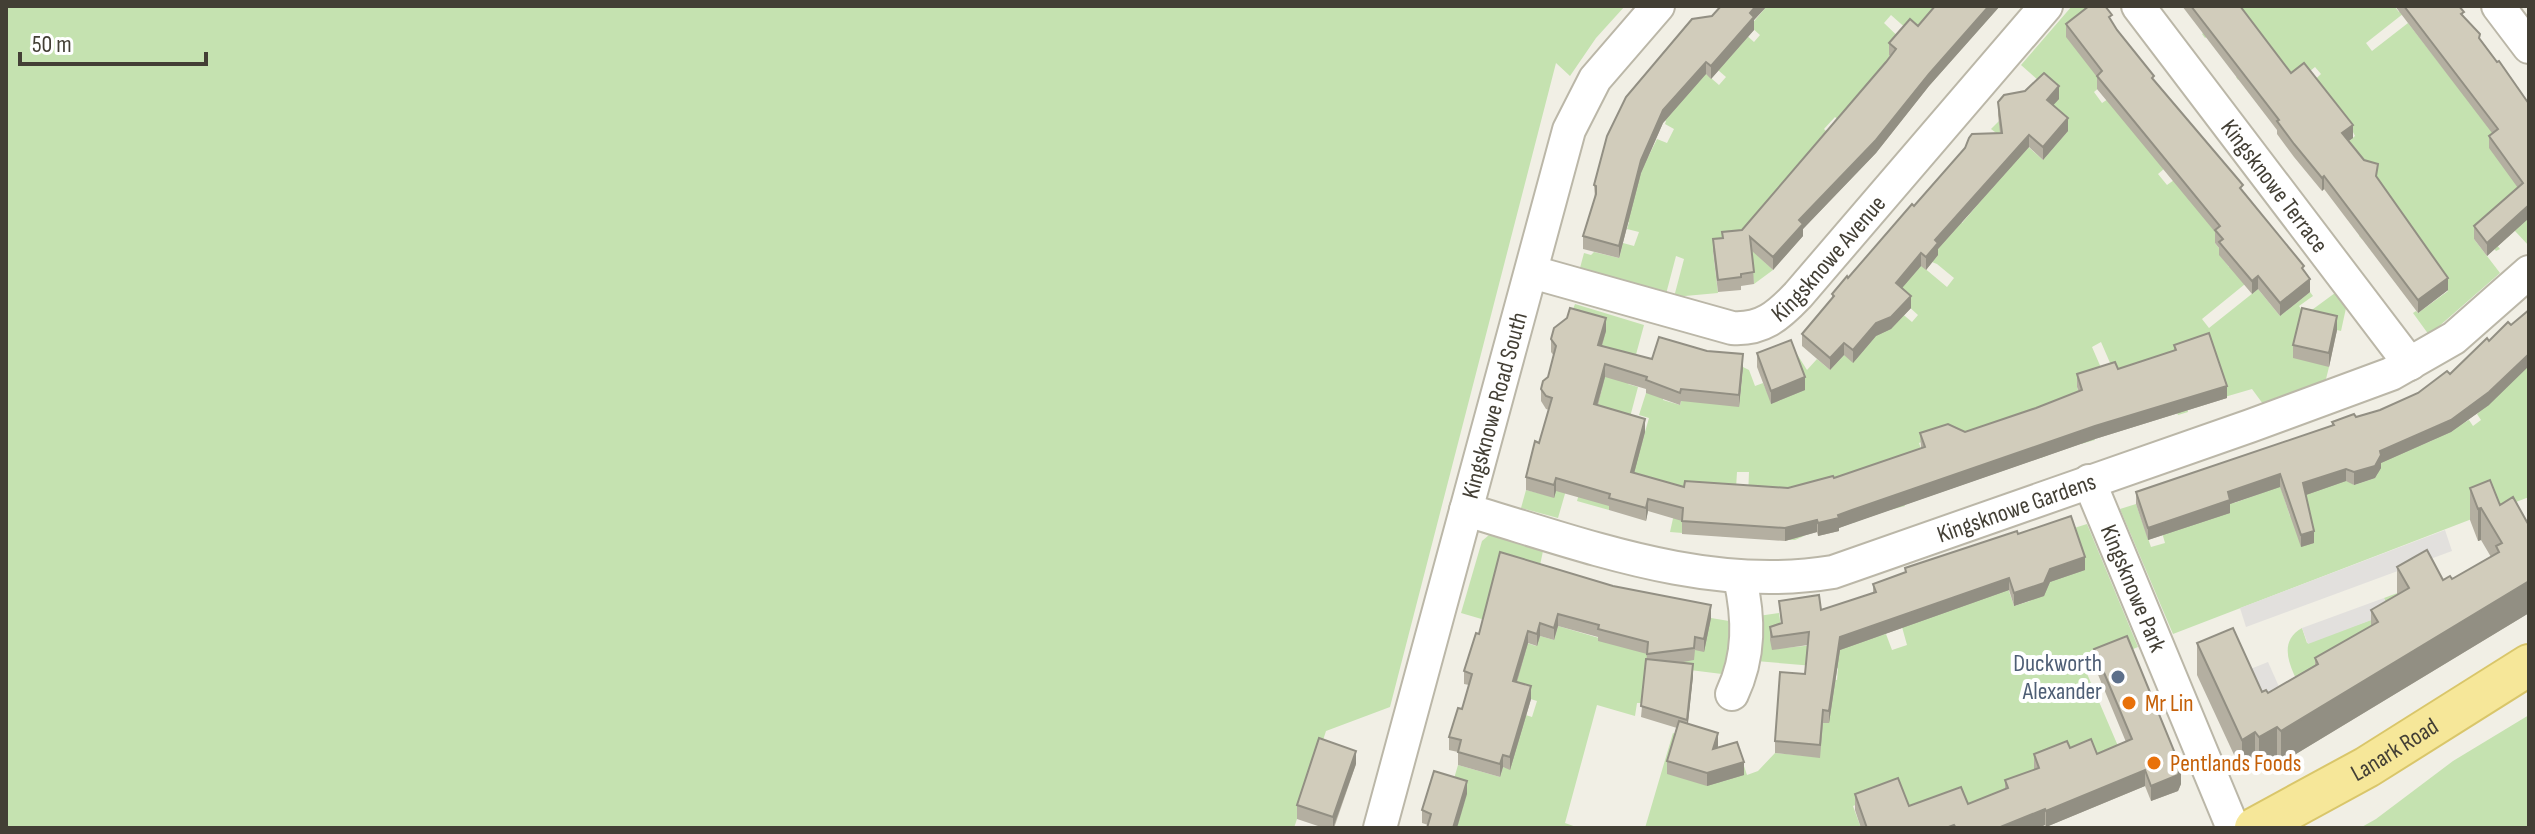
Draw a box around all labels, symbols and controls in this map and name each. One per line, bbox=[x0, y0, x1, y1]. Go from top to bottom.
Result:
scale bar bbox=[20, 16, 206, 66]
text: 50 m bbox=[32, 30, 72, 59]
street label: Kingsknowe Terrace bbox=[2214, 114, 2334, 259]
street label: Kingsknowe Avenue bbox=[1766, 190, 1892, 328]
street label: Kingsknowe Road South bbox=[1456, 309, 1534, 502]
street label: Kingsknowe Gardens bbox=[1933, 467, 2100, 549]
street label: Kingsknowe Park bbox=[2094, 520, 2172, 656]
place label: Duckworth Alexander bbox=[2013, 649, 2102, 706]
marker: Duckworth Alexander bbox=[2109, 668, 2127, 686]
place label: Mr Lin bbox=[2145, 689, 2194, 718]
marker: Mr Lin bbox=[2120, 694, 2138, 712]
street label: Lanark Road bbox=[2346, 712, 2444, 788]
place label: Pentlands Foods bbox=[2170, 749, 2301, 778]
marker: Pentlands Foods bbox=[2145, 754, 2163, 772]

